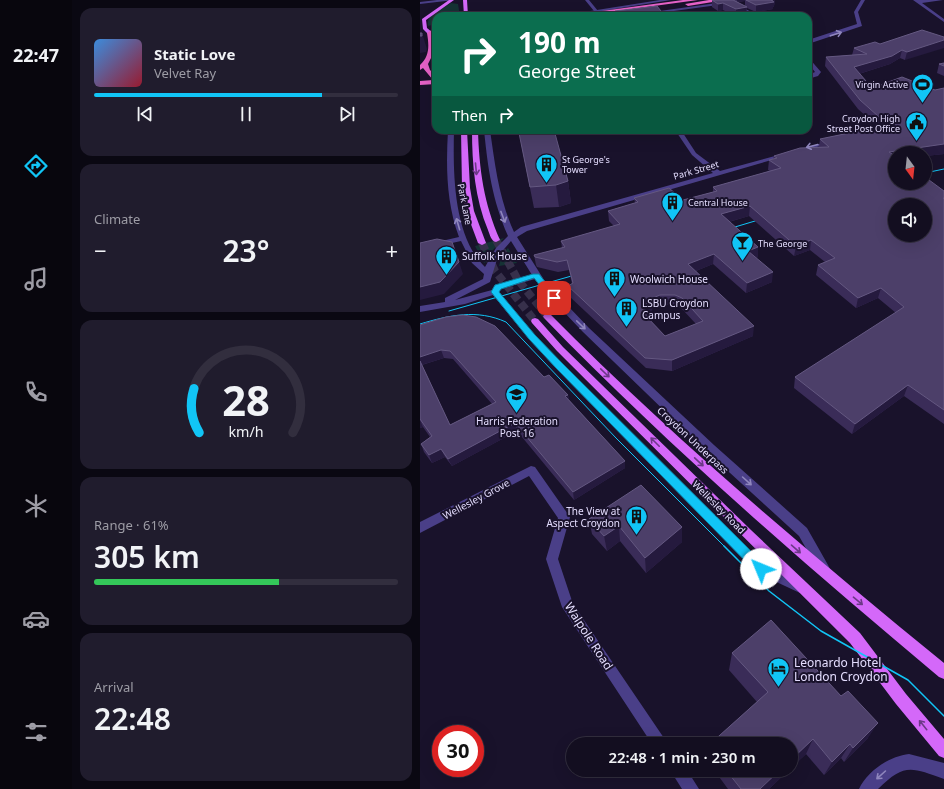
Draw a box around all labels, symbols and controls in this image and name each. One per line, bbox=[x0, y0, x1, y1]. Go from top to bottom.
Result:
text: 190 m bbox=[518, 23, 601, 61]
icon: right bbox=[452, 28, 504, 80]
one-way arrow bbox=[829, 30, 842, 37]
text: 22:47 bbox=[13, 43, 59, 67]
text: Static Love bbox=[154, 44, 235, 64]
text: George Street bbox=[518, 59, 636, 83]
text: Velvet Ray bbox=[154, 64, 216, 82]
sports icon: Virgin Active bbox=[910, 71, 936, 104]
place label: Virgin Active bbox=[856, 78, 908, 91]
icon: previous bbox=[134, 103, 156, 125]
icon: pause bbox=[235, 103, 257, 125]
icon: next bbox=[336, 103, 358, 125]
icon: right bbox=[495, 104, 517, 126]
text: Then bbox=[452, 105, 487, 125]
public building icon: Croydon High Street Post Office bbox=[903, 110, 929, 143]
place label: Croydon High Street Post Office bbox=[827, 112, 900, 135]
one-way arrow bbox=[806, 143, 819, 150]
north arrow bbox=[888, 146, 932, 190]
map controls bbox=[888, 146, 932, 242]
building icon: St George's Tower bbox=[534, 151, 560, 184]
icon: directions bbox=[22, 152, 50, 180]
place label: St George's Tower bbox=[562, 153, 610, 176]
street label: Park Street bbox=[672, 157, 721, 183]
one-way arrow bbox=[472, 162, 479, 175]
street label: Park Lane bbox=[455, 182, 475, 226]
building icon: Central House bbox=[660, 189, 686, 222]
place label: Central House bbox=[688, 196, 748, 209]
button: sound bbox=[888, 198, 932, 242]
text: Climate bbox=[94, 210, 140, 228]
one-way arrow bbox=[500, 211, 508, 223]
one-way arrow bbox=[454, 218, 461, 231]
text: 23° bbox=[222, 230, 270, 271]
bar icon: The George bbox=[729, 230, 755, 263]
text: − bbox=[94, 235, 107, 265]
text: + bbox=[385, 235, 398, 265]
place label: The George bbox=[758, 237, 807, 250]
building icon: Suffolk House bbox=[434, 243, 460, 276]
place label: Suffolk House bbox=[462, 249, 528, 263]
icon: music bbox=[22, 265, 50, 293]
building icon: Woolwich House bbox=[601, 266, 627, 299]
place label: Woolwich House bbox=[630, 272, 708, 286]
pin bbox=[537, 281, 571, 315]
icon: arrive bbox=[543, 287, 565, 309]
building icon: LSBU Croydon Campus bbox=[614, 296, 640, 329]
place label: LSBU Croydon Campus bbox=[642, 296, 709, 322]
one-way arrow bbox=[576, 321, 586, 330]
one-way arrow bbox=[599, 368, 609, 377]
text: 28 bbox=[222, 371, 270, 427]
icon: phone bbox=[22, 378, 50, 406]
school or university icon: Harris Federation Post 16 bbox=[504, 382, 530, 415]
street label: Croydon Underpass bbox=[654, 403, 732, 477]
place label: Harris Federation Post 16 bbox=[476, 414, 558, 440]
text: km/h bbox=[228, 421, 264, 440]
one-way arrow bbox=[650, 437, 659, 447]
one-way arrow bbox=[694, 458, 704, 467]
street label: Wellesley Grove bbox=[440, 475, 512, 523]
one-way arrow bbox=[742, 476, 752, 485]
street label: Wellesley Road bbox=[689, 477, 749, 537]
icon: climate bbox=[22, 492, 50, 520]
place label: The View at Aspect Croydon bbox=[546, 504, 620, 530]
building icon: The View at Aspect Croydon bbox=[623, 504, 649, 537]
text: Range · 61% bbox=[94, 516, 169, 534]
text: 305 km bbox=[94, 536, 200, 577]
one-way arrow bbox=[791, 544, 801, 553]
position arrow bbox=[740, 548, 782, 590]
one-way arrow bbox=[853, 596, 863, 605]
street label: Walpole Road bbox=[561, 599, 617, 673]
icon: car bbox=[22, 605, 50, 633]
place label: Leonardo Hotel London Croydon bbox=[794, 654, 888, 685]
hotel icon: Leonardo Hotel London Croydon bbox=[766, 656, 792, 689]
text: Arrival bbox=[94, 678, 134, 696]
text: 22:48 bbox=[94, 698, 171, 739]
icon: filters bbox=[22, 718, 50, 746]
one-way arrow bbox=[918, 720, 927, 730]
speed limit sign: 30 bbox=[432, 725, 484, 777]
text: 22:48 · 1 min · 230 m bbox=[608, 747, 756, 767]
one-way arrow bbox=[876, 770, 886, 780]

